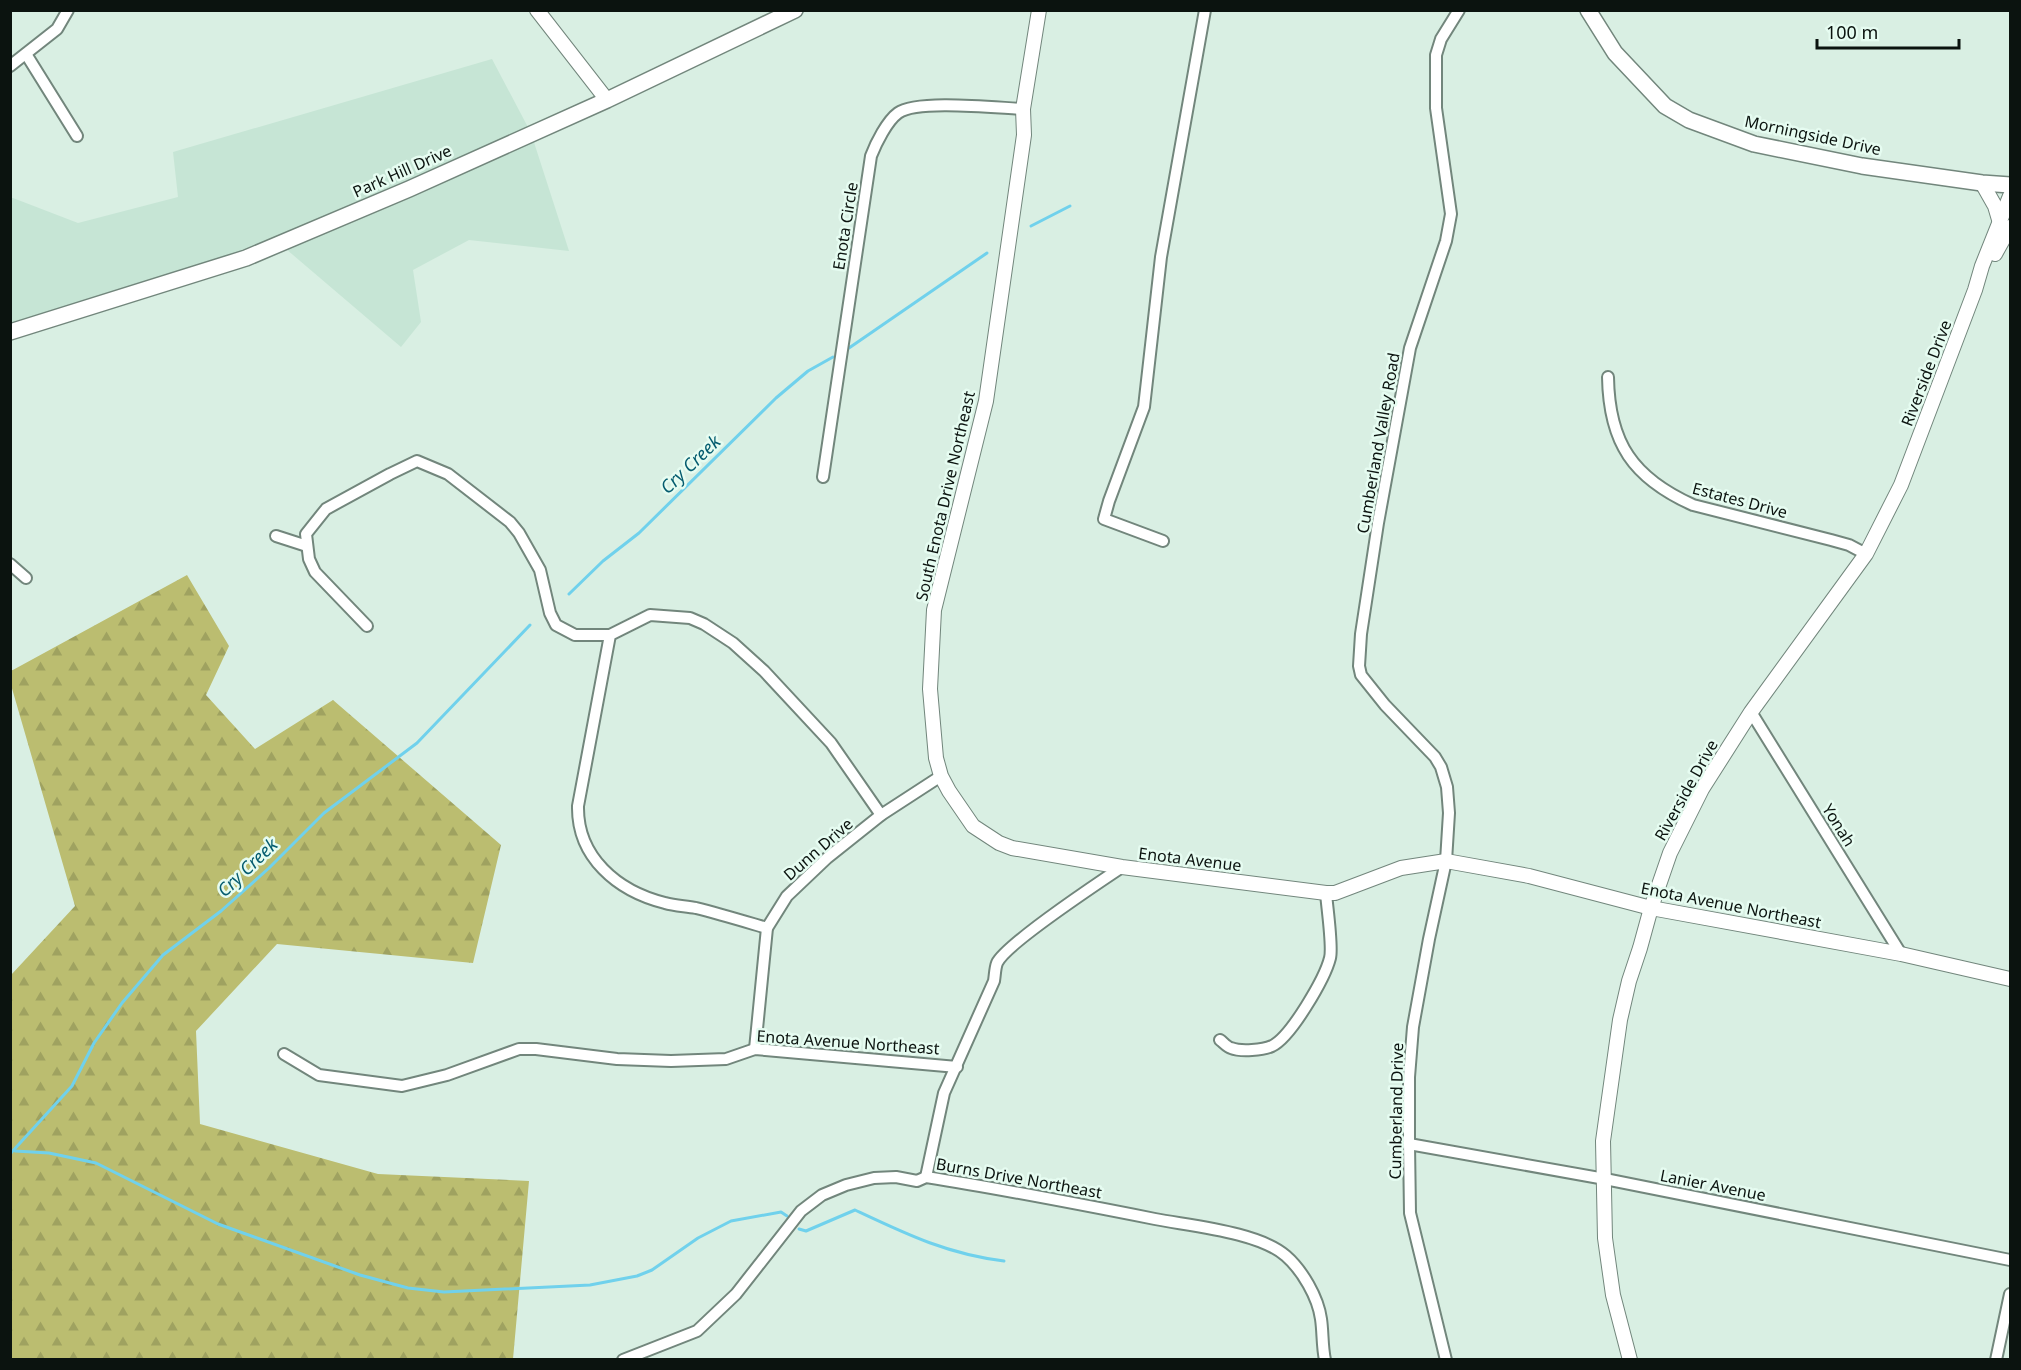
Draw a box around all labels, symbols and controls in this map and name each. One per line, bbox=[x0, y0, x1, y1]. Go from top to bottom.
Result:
scale bar bbox=[1817, 12, 1960, 50]
text: 100 m bbox=[1826, 20, 1878, 44]
street label: Morningside Drive bbox=[1743, 110, 1883, 160]
street label: Park Hill Drive bbox=[349, 139, 455, 203]
street label: Enota Circle bbox=[827, 180, 863, 272]
street label: Riverside Drive bbox=[1896, 317, 1956, 429]
street label: Cumberland Valley Road bbox=[1351, 351, 1405, 535]
street label: South Enota Drive Northeast bbox=[910, 389, 980, 603]
water label: Cry Creek bbox=[655, 429, 726, 499]
street label: Estates Drive bbox=[1690, 477, 1790, 523]
street label: Riverside Drive bbox=[1649, 736, 1723, 844]
street label: Yonah bbox=[1817, 799, 1861, 851]
street label: Dunn Drive bbox=[779, 813, 857, 885]
water label: Cry Creek bbox=[212, 832, 283, 902]
street label: Enota Avenue bbox=[1137, 842, 1243, 876]
street label: Enota Avenue Northeast bbox=[1639, 877, 1823, 933]
street label: Enota Avenue Northeast bbox=[756, 1025, 940, 1059]
street label: Cumberland Drive bbox=[1384, 1042, 1408, 1180]
street label: Burns Drive Northeast bbox=[934, 1153, 1104, 1203]
street label: Lanier Avenue bbox=[1658, 1164, 1768, 1206]

